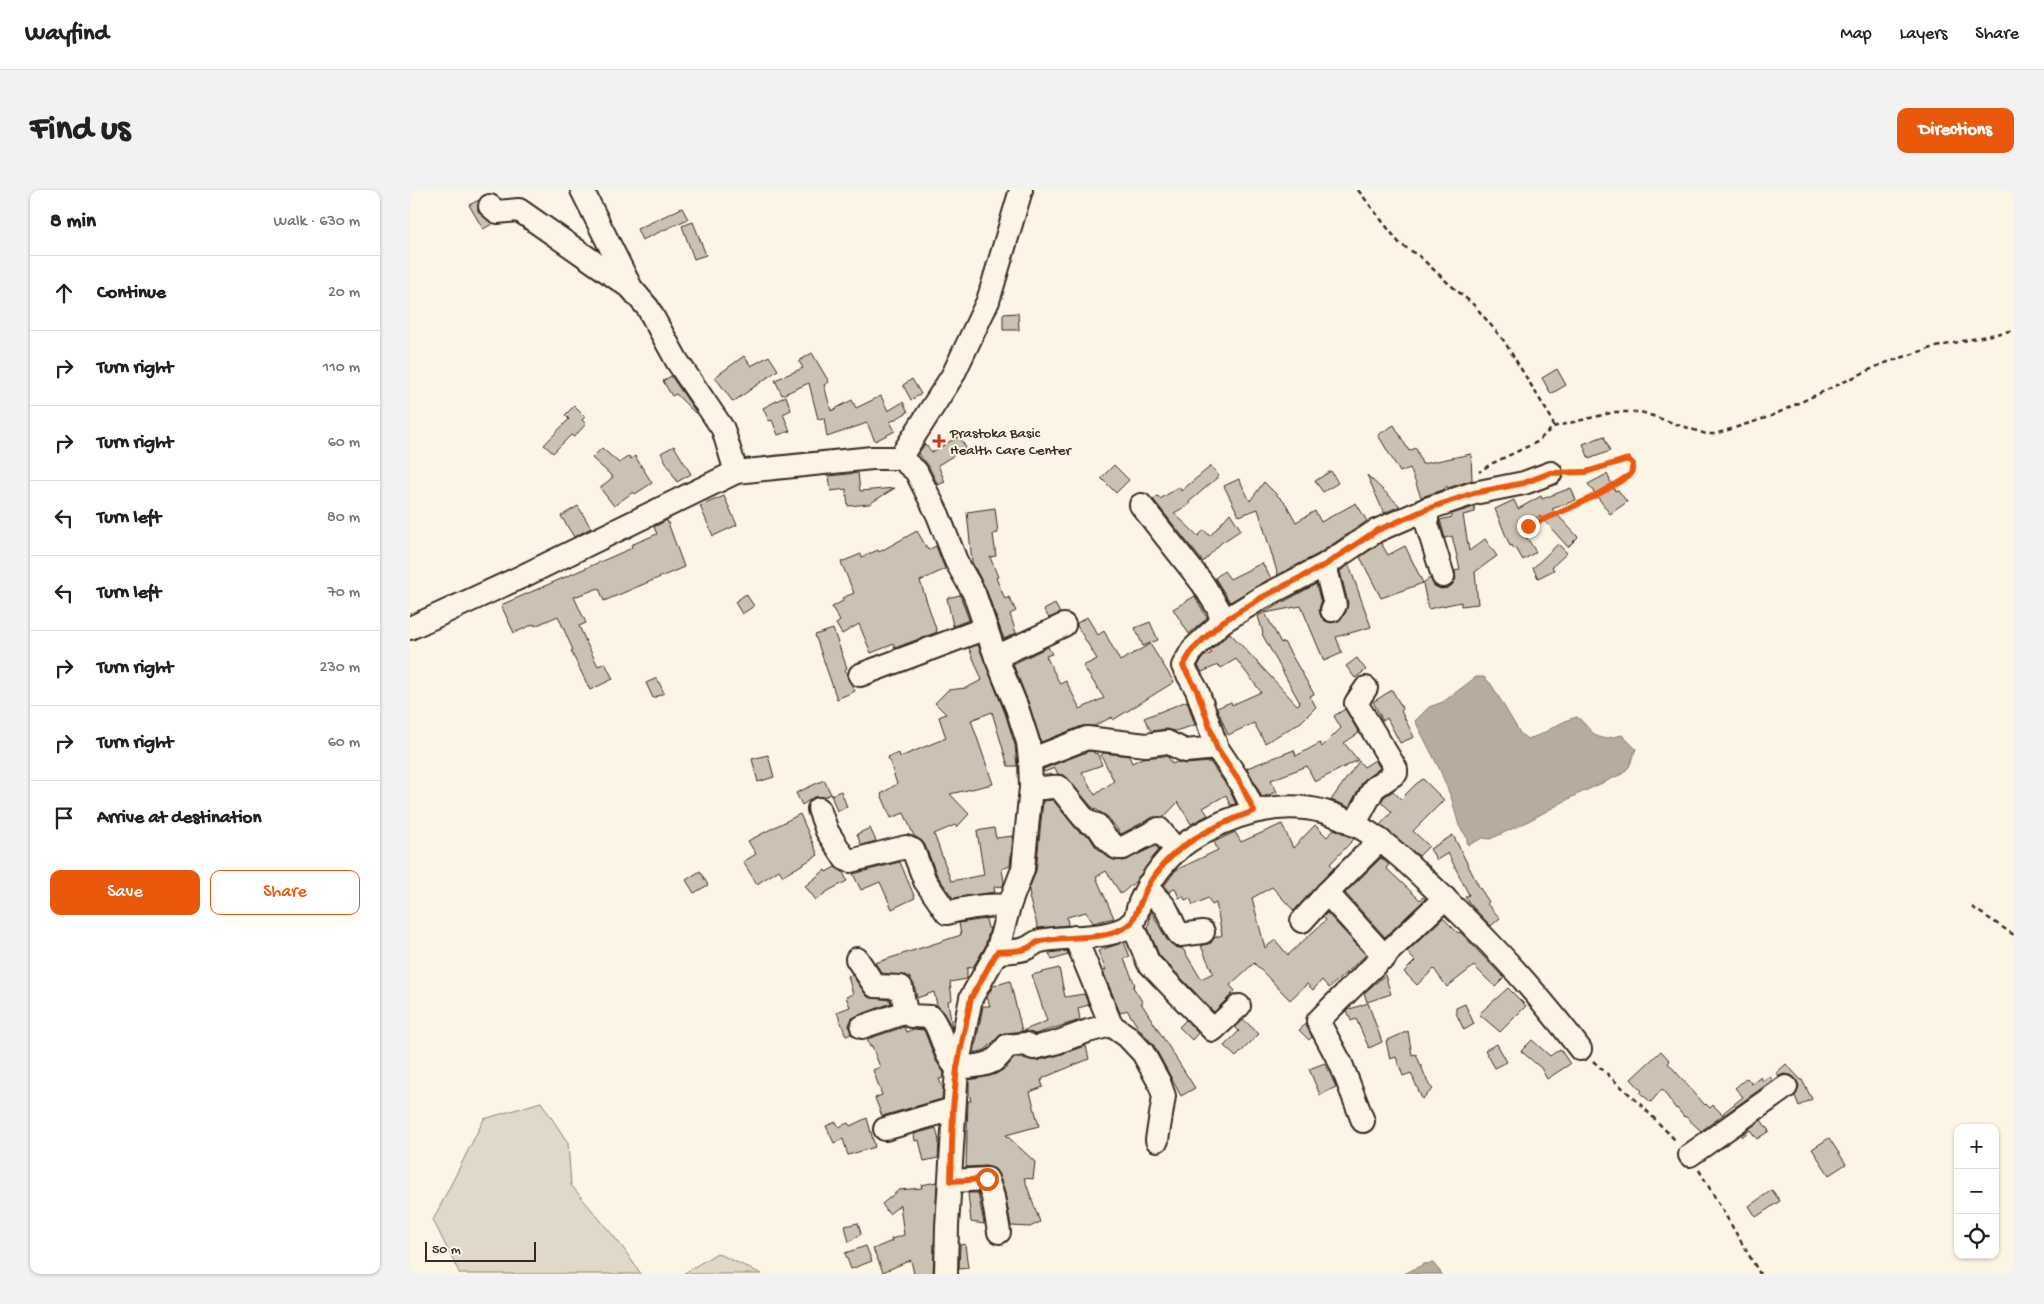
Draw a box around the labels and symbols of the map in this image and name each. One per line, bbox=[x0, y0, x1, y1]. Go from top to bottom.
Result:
place label: Prastoka Basic Health Care Center bbox=[949, 425, 1073, 460]
marker: Prastoka Basic Health Care Center bbox=[932, 434, 946, 448]
route end bbox=[1517, 515, 1540, 538]
route start bbox=[976, 1168, 999, 1191]
scale bar bbox=[425, 1239, 536, 1262]

